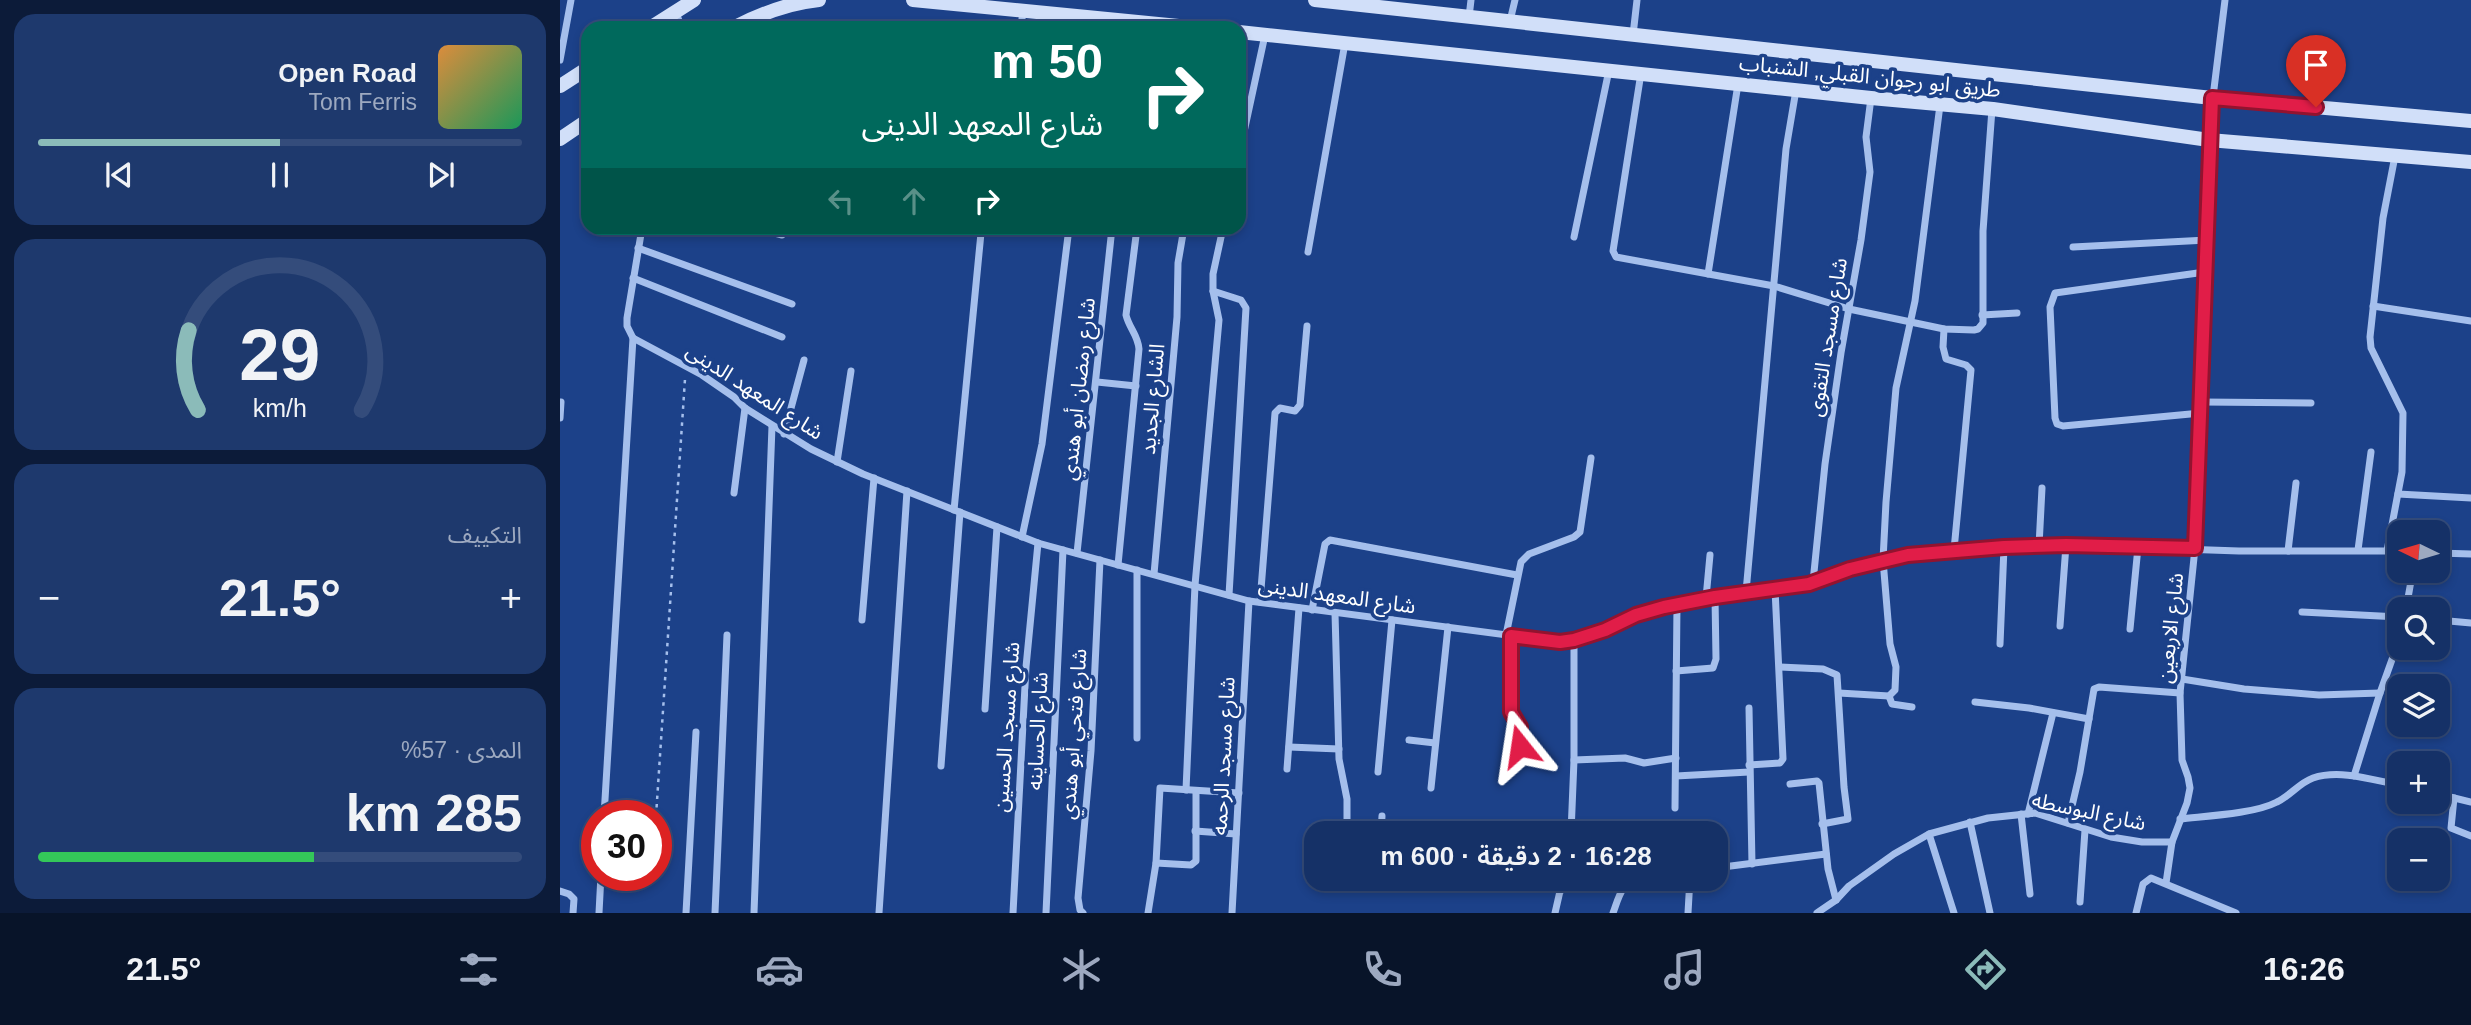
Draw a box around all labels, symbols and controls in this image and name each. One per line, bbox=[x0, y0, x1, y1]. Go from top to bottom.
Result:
text: 50 m bbox=[991, 34, 1103, 88]
pin bbox=[2286, 35, 2346, 107]
icon: arrive bbox=[2297, 46, 2335, 84]
icon: right bbox=[1127, 49, 1218, 140]
street label: طريق ابو رجوان القبلي, الشنباب bbox=[1738, 51, 2002, 106]
text: Open Road bbox=[278, 58, 417, 88]
text: Tom Ferris bbox=[308, 89, 417, 115]
text: شارع المعهد الدينى bbox=[861, 106, 1103, 142]
icon: previous bbox=[100, 156, 138, 194]
icon: pause bbox=[261, 156, 299, 194]
icon: next bbox=[422, 156, 460, 194]
icon: left bbox=[822, 182, 860, 220]
icon: ahead bbox=[895, 182, 933, 220]
icon: right bbox=[968, 182, 1006, 220]
street label: شارع مسجد التقوى bbox=[1803, 256, 1855, 419]
street label: شارع رمضان أبو هندي bbox=[1056, 296, 1104, 482]
text: 29 bbox=[240, 315, 320, 396]
street label: شارع المعهد الدينى bbox=[680, 338, 828, 447]
street label: الشارع الجديد bbox=[1136, 343, 1172, 456]
text: km/h bbox=[253, 394, 307, 422]
north arrow bbox=[2387, 520, 2450, 583]
map controls bbox=[2387, 520, 2450, 891]
text: التكييف bbox=[448, 522, 522, 548]
text: 21.5° bbox=[219, 569, 341, 627]
street label: شارع الاربعين bbox=[2153, 572, 2191, 685]
street label: شارع المعهد الدينى bbox=[1256, 573, 1417, 621]
text: − bbox=[38, 577, 60, 619]
text: + bbox=[500, 577, 522, 619]
button: search bbox=[2387, 597, 2450, 660]
street label: شارع مسجد الحسين bbox=[989, 641, 1027, 813]
street label: شارع فتحي أبو هندي bbox=[1055, 648, 1095, 821]
street label: شارع الحساينه bbox=[1022, 671, 1056, 791]
button: layers bbox=[2387, 674, 2450, 737]
street label: شارع مسجد الرحمه bbox=[1207, 676, 1243, 836]
position arrow bbox=[1483, 709, 1557, 783]
text: المدى · 57% bbox=[401, 737, 522, 763]
button: + bbox=[2387, 751, 2450, 814]
text: 285 km bbox=[346, 784, 522, 842]
street label: شارع البوسطه bbox=[2029, 788, 2148, 838]
speed limit sign: 30 bbox=[581, 800, 672, 891]
button: − bbox=[2387, 828, 2450, 891]
text: 16:28 · 2 دقيقة · 600 m bbox=[1380, 841, 1652, 871]
icon: filters bbox=[454, 945, 503, 994]
icon: car bbox=[755, 945, 804, 994]
icon: climate bbox=[1057, 945, 1106, 994]
icon: phone bbox=[1358, 945, 1407, 994]
icon: music bbox=[1660, 945, 1709, 994]
icon: directions bbox=[1961, 945, 2010, 994]
text: 21.5° bbox=[126, 951, 201, 987]
text: 16:26 bbox=[2263, 951, 2345, 987]

